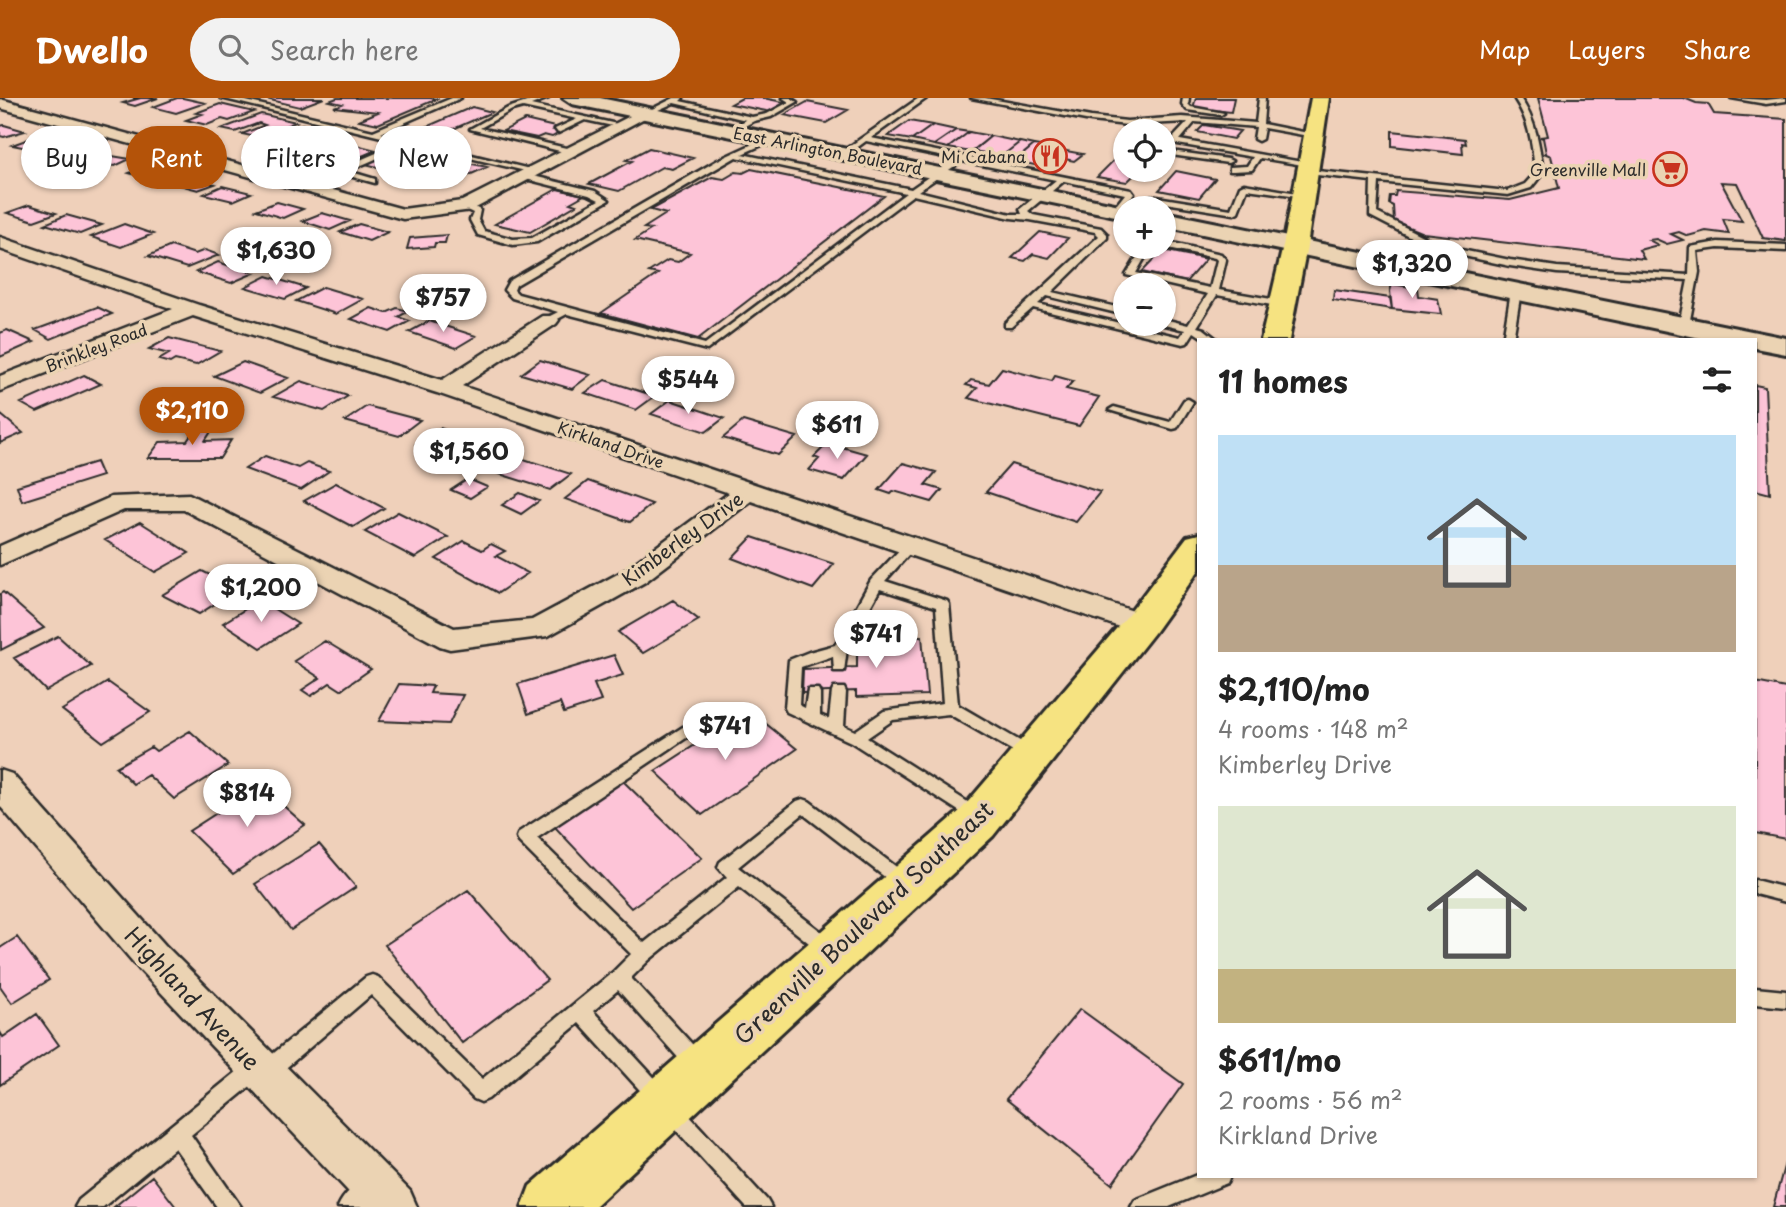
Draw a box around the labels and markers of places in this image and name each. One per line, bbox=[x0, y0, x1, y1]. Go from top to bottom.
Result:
restaurant icon: Mi Cabana bbox=[1031, 137, 1069, 175]
place label: Mi Cabana bbox=[941, 144, 1026, 168]
supermarket icon: Greenville Mall bbox=[1651, 150, 1689, 188]
place label: Greenville Mall bbox=[1530, 157, 1646, 181]
pin: $1,630 bbox=[219, 228, 333, 287]
pin: $1,320 bbox=[1355, 240, 1469, 300]
pin: $757 bbox=[402, 274, 484, 334]
pin: $544 bbox=[647, 356, 729, 416]
pin: $2,110 bbox=[135, 388, 249, 447]
pin: $611 bbox=[796, 402, 878, 461]
pin: $1,560 bbox=[412, 428, 526, 488]
pin: $1,200 bbox=[204, 564, 318, 624]
pin: $741 bbox=[835, 610, 917, 670]
pin: $741 bbox=[684, 702, 766, 762]
pin: $814 bbox=[206, 770, 288, 829]

